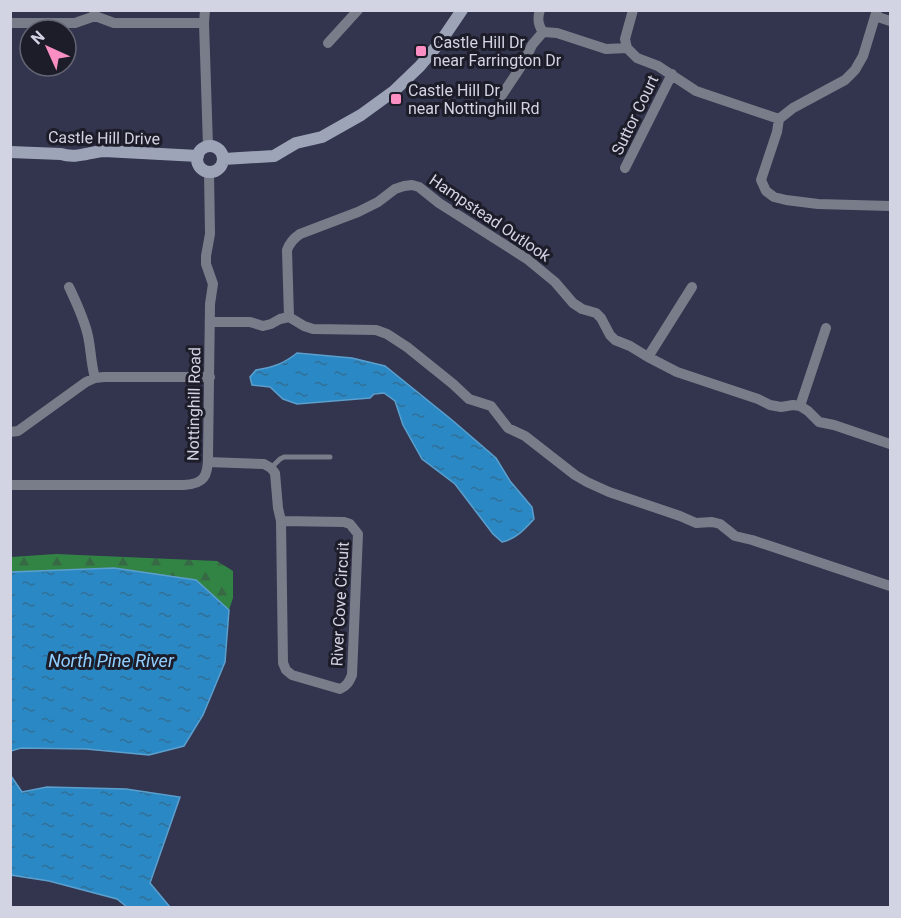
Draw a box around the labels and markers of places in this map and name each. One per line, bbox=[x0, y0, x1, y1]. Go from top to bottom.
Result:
place label: Castle Hill Dr near Farrington Dr bbox=[433, 33, 562, 70]
marker: Castle Hill Dr near Farrington Dr bbox=[414, 44, 428, 58]
place label: Castle Hill Dr near Nottinghill Rd bbox=[408, 81, 539, 118]
marker: Castle Hill Dr near Nottinghill Rd bbox=[389, 92, 403, 106]

